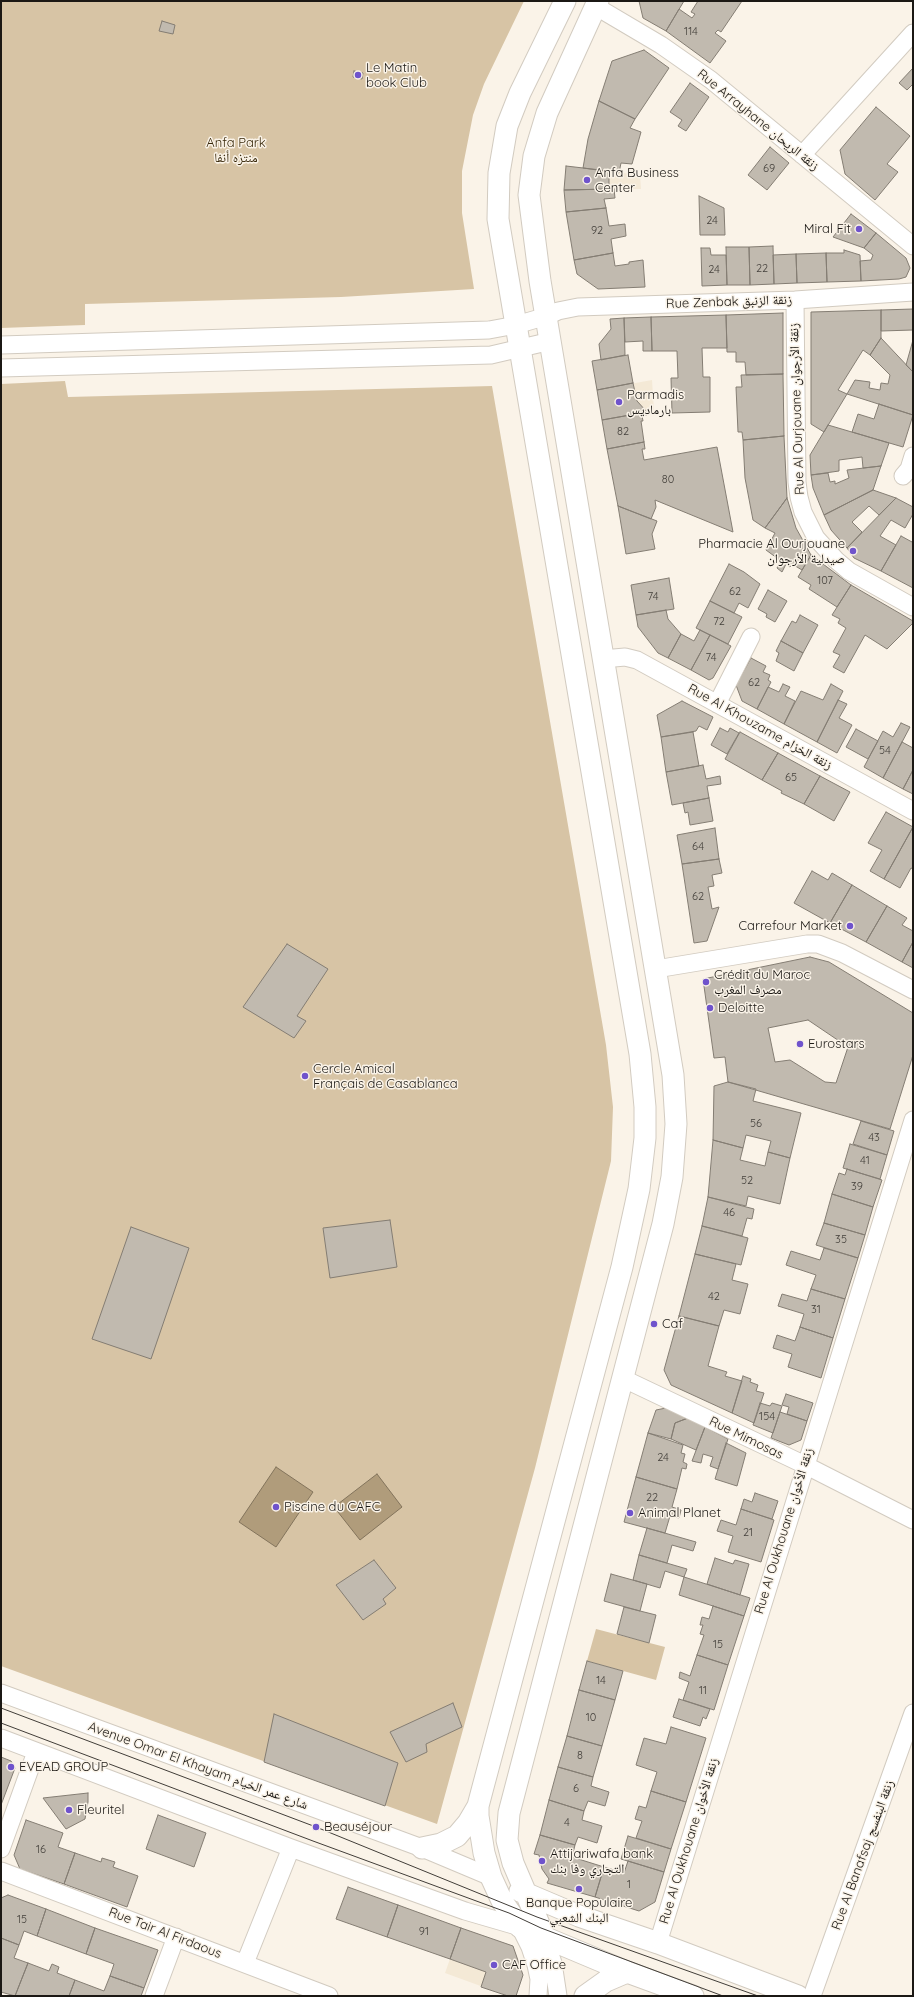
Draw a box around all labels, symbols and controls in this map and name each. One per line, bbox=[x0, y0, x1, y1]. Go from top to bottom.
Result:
house number: 114 bbox=[684, 25, 698, 39]
place label: Le Matin book Club bbox=[366, 60, 427, 91]
street label: Rue Arrayhane زنقة الريحان bbox=[694, 66, 822, 174]
marker: Le Matin book Club bbox=[353, 70, 363, 80]
park label: Anfa Park منتزه أنفا bbox=[206, 135, 266, 166]
house number: 69 bbox=[763, 162, 775, 176]
place label: Anfa Business Center bbox=[595, 165, 679, 196]
marker: Anfa Business Center bbox=[582, 175, 592, 185]
house number: 24 bbox=[706, 214, 718, 228]
place label: Miral Fit bbox=[804, 221, 851, 237]
house number: 92 bbox=[591, 224, 603, 238]
marker: Miral Fit bbox=[854, 224, 864, 234]
house number: 22 bbox=[756, 262, 768, 276]
house number: 24 bbox=[708, 263, 720, 277]
street label: Rue Zenbak زنقة الزنبق bbox=[666, 292, 792, 312]
street label: Rue Al Ourjouane زنقة الأرجوان bbox=[786, 323, 808, 495]
place label: Parmadis بارماديس bbox=[627, 387, 684, 418]
marker: Parmadis بارماديس bbox=[614, 397, 624, 407]
house number: 82 bbox=[617, 425, 629, 439]
house number: 80 bbox=[662, 473, 674, 487]
place label: Pharmacie Al Ourjouane صيدلية الأرجوان bbox=[698, 536, 845, 567]
marker: Pharmacie Al Ourjouane صيدلية الأرجوان bbox=[848, 546, 858, 556]
house number: 107 bbox=[817, 574, 833, 588]
house number: 62 bbox=[729, 585, 741, 599]
house number: 74 bbox=[648, 590, 658, 604]
house number: 72 bbox=[713, 615, 725, 629]
house number: 74 bbox=[706, 651, 716, 665]
house number: 62 bbox=[748, 676, 760, 690]
street label: Rue Al Khouzame زنقة الخزام bbox=[685, 681, 835, 773]
house number: 54 bbox=[879, 744, 891, 758]
house number: 65 bbox=[785, 771, 797, 785]
house number: 64 bbox=[692, 840, 704, 854]
house number: 62 bbox=[692, 890, 704, 904]
place label: Carrefour Market bbox=[739, 918, 842, 934]
marker: Carrefour Market bbox=[845, 921, 855, 931]
place label: Crédit du Maroc مصرف المغرب bbox=[714, 967, 810, 998]
marker: Crédit du Maroc مصرف المغرب bbox=[701, 977, 711, 987]
place label: Deloitte bbox=[718, 1000, 764, 1016]
marker: Deloitte bbox=[705, 1003, 715, 1013]
place label: Eurostars bbox=[808, 1036, 865, 1052]
marker: Eurostars bbox=[795, 1039, 805, 1049]
place label: Cercle Amical Français de Casablanca bbox=[313, 1061, 458, 1092]
marker: Cercle Amical Français de Casablanca bbox=[300, 1071, 310, 1081]
house number: 56 bbox=[750, 1117, 762, 1131]
house number: 43 bbox=[868, 1131, 880, 1145]
house number: 41 bbox=[860, 1154, 870, 1168]
house number: 52 bbox=[741, 1174, 753, 1188]
house number: 39 bbox=[851, 1180, 863, 1194]
house number: 46 bbox=[723, 1206, 735, 1220]
house number: 35 bbox=[835, 1233, 847, 1247]
house number: 42 bbox=[708, 1290, 720, 1304]
house number: 31 bbox=[811, 1303, 821, 1317]
place label: Caf bbox=[662, 1316, 683, 1332]
marker: Caf bbox=[649, 1319, 659, 1329]
house number: 154 bbox=[759, 1410, 775, 1424]
street label: Rue Mimosas bbox=[706, 1413, 786, 1463]
street label: Rue Al Oukhouane زنقة الأخوان bbox=[751, 1446, 817, 1616]
house number: 24 bbox=[657, 1451, 669, 1465]
house number: 22 bbox=[646, 1491, 658, 1505]
place label: Piscine du CAFC bbox=[284, 1499, 380, 1515]
marker: Piscine du CAFC bbox=[271, 1502, 281, 1512]
place label: Animal Planet bbox=[638, 1505, 721, 1521]
marker: Animal Planet bbox=[625, 1508, 635, 1518]
house number: 21 bbox=[743, 1526, 753, 1540]
house number: 15 bbox=[713, 1638, 723, 1652]
house number: 14 bbox=[596, 1674, 606, 1688]
house number: 11 bbox=[699, 1684, 707, 1698]
house number: 10 bbox=[586, 1711, 596, 1725]
street label: Avenue Omar El Khayam شارع عمر الخيام bbox=[86, 1719, 310, 1813]
house number: 8 bbox=[577, 1749, 583, 1763]
street label: Rue Al Oukhouane زنقة الأخوان bbox=[656, 1756, 722, 1926]
place label: EVEAD GROUP bbox=[19, 1759, 108, 1775]
marker: EVEAD GROUP bbox=[6, 1762, 16, 1772]
street label: Rue Al Banafsaj زنقة البنفسج bbox=[829, 1778, 897, 1932]
house number: 6 bbox=[573, 1782, 579, 1796]
place label: Fleuritel bbox=[77, 1802, 124, 1818]
marker: Fleuritel bbox=[64, 1805, 74, 1815]
house number: 4 bbox=[564, 1816, 570, 1830]
place label: Beauséjour bbox=[324, 1819, 392, 1835]
marker: Beauséjour bbox=[311, 1822, 321, 1832]
house number: 16 bbox=[36, 1843, 46, 1857]
place label: Attijariwafa bank التجاري وفا بنك bbox=[550, 1846, 653, 1877]
marker: Attijariwafa bank التجاري وفا بنك bbox=[537, 1856, 547, 1866]
house number: 1 bbox=[627, 1878, 631, 1892]
marker: Banque Populaire البنك الشعبي bbox=[574, 1884, 584, 1894]
place label: Banque Populaire البنك الشعبي bbox=[526, 1895, 632, 1926]
street label: Rue Tair Al Firdaous bbox=[106, 1904, 224, 1962]
house number: 15 bbox=[17, 1913, 27, 1927]
house number: 91 bbox=[419, 1925, 429, 1939]
place label: CAF Office bbox=[502, 1957, 566, 1973]
marker: CAF Office bbox=[489, 1960, 499, 1970]

